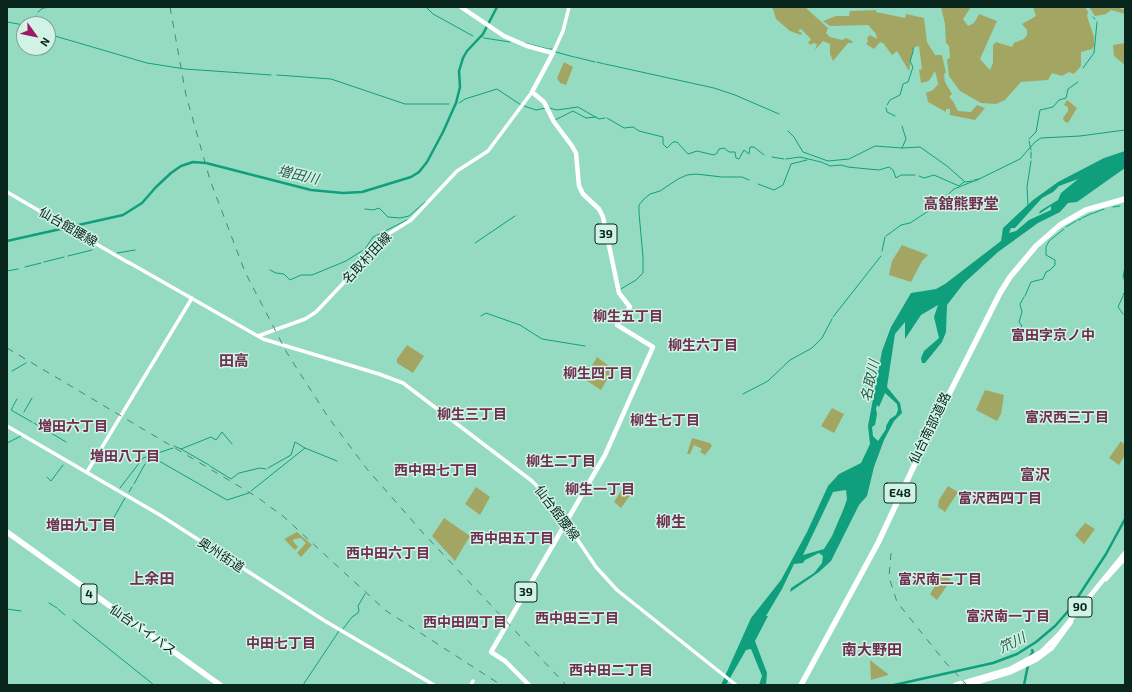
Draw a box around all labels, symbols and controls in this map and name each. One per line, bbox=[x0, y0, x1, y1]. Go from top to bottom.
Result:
north arrow bbox=[16, 16, 56, 56]
text: N bbox=[38, 35, 53, 49]
water label: 増田川 bbox=[276, 162, 320, 188]
district label: 高舘熊野堂 bbox=[924, 195, 998, 213]
street label: 仙台館腰線 bbox=[36, 204, 100, 250]
road number: 39 bbox=[595, 224, 617, 244]
street label: 名取村田線 bbox=[339, 229, 395, 287]
district label: 柳生五丁目 bbox=[593, 308, 663, 324]
district label: 富田字京ノ中 bbox=[1011, 327, 1095, 343]
district label: 柳生六丁目 bbox=[668, 337, 738, 353]
district label: 田高 bbox=[219, 352, 249, 370]
water label: 名取川 bbox=[857, 359, 883, 403]
district label: 柳生四丁目 bbox=[563, 365, 633, 381]
street label: 仙台南部道路 bbox=[906, 390, 954, 466]
district label: 柳生三丁目 bbox=[437, 406, 507, 422]
district label: 富沢西三丁目 bbox=[1025, 409, 1109, 425]
district label: 柳生七丁目 bbox=[630, 412, 700, 428]
district label: 増田六丁目 bbox=[38, 418, 108, 434]
district label: 増田八丁目 bbox=[90, 448, 160, 464]
district label: 柳生二丁目 bbox=[526, 453, 596, 469]
district label: 西中田七丁目 bbox=[394, 462, 478, 478]
district label: 富沢 bbox=[1020, 466, 1050, 484]
district label: 柳生一丁目 bbox=[565, 481, 635, 497]
street label: 仙台館腰線 bbox=[531, 482, 583, 544]
road number: E48 bbox=[884, 483, 916, 503]
district label: 富沢西四丁目 bbox=[958, 490, 1042, 506]
district label: 柳生 bbox=[656, 513, 686, 531]
district label: 増田九丁目 bbox=[46, 517, 116, 533]
district label: 西中田五丁目 bbox=[470, 530, 554, 546]
street label: 奥州街道 bbox=[195, 534, 247, 576]
district label: 西中田六丁目 bbox=[346, 545, 430, 561]
district label: 上余田 bbox=[130, 570, 174, 588]
district label: 富沢南二丁目 bbox=[898, 571, 982, 587]
road number: 39 bbox=[515, 582, 537, 602]
road number: 4 bbox=[81, 584, 97, 604]
road number: 90 bbox=[1068, 597, 1092, 617]
street label: 仙台バイパス bbox=[107, 601, 179, 659]
district label: 富沢南一丁目 bbox=[966, 608, 1050, 624]
district label: 西中田三丁目 bbox=[535, 610, 619, 626]
district label: 西中田四丁目 bbox=[423, 614, 507, 630]
water label: 笊川 bbox=[996, 629, 1028, 657]
district label: 中田七丁目 bbox=[246, 635, 316, 651]
district label: 南大野田 bbox=[842, 641, 902, 659]
district label: 西中田二丁目 bbox=[569, 662, 653, 678]

